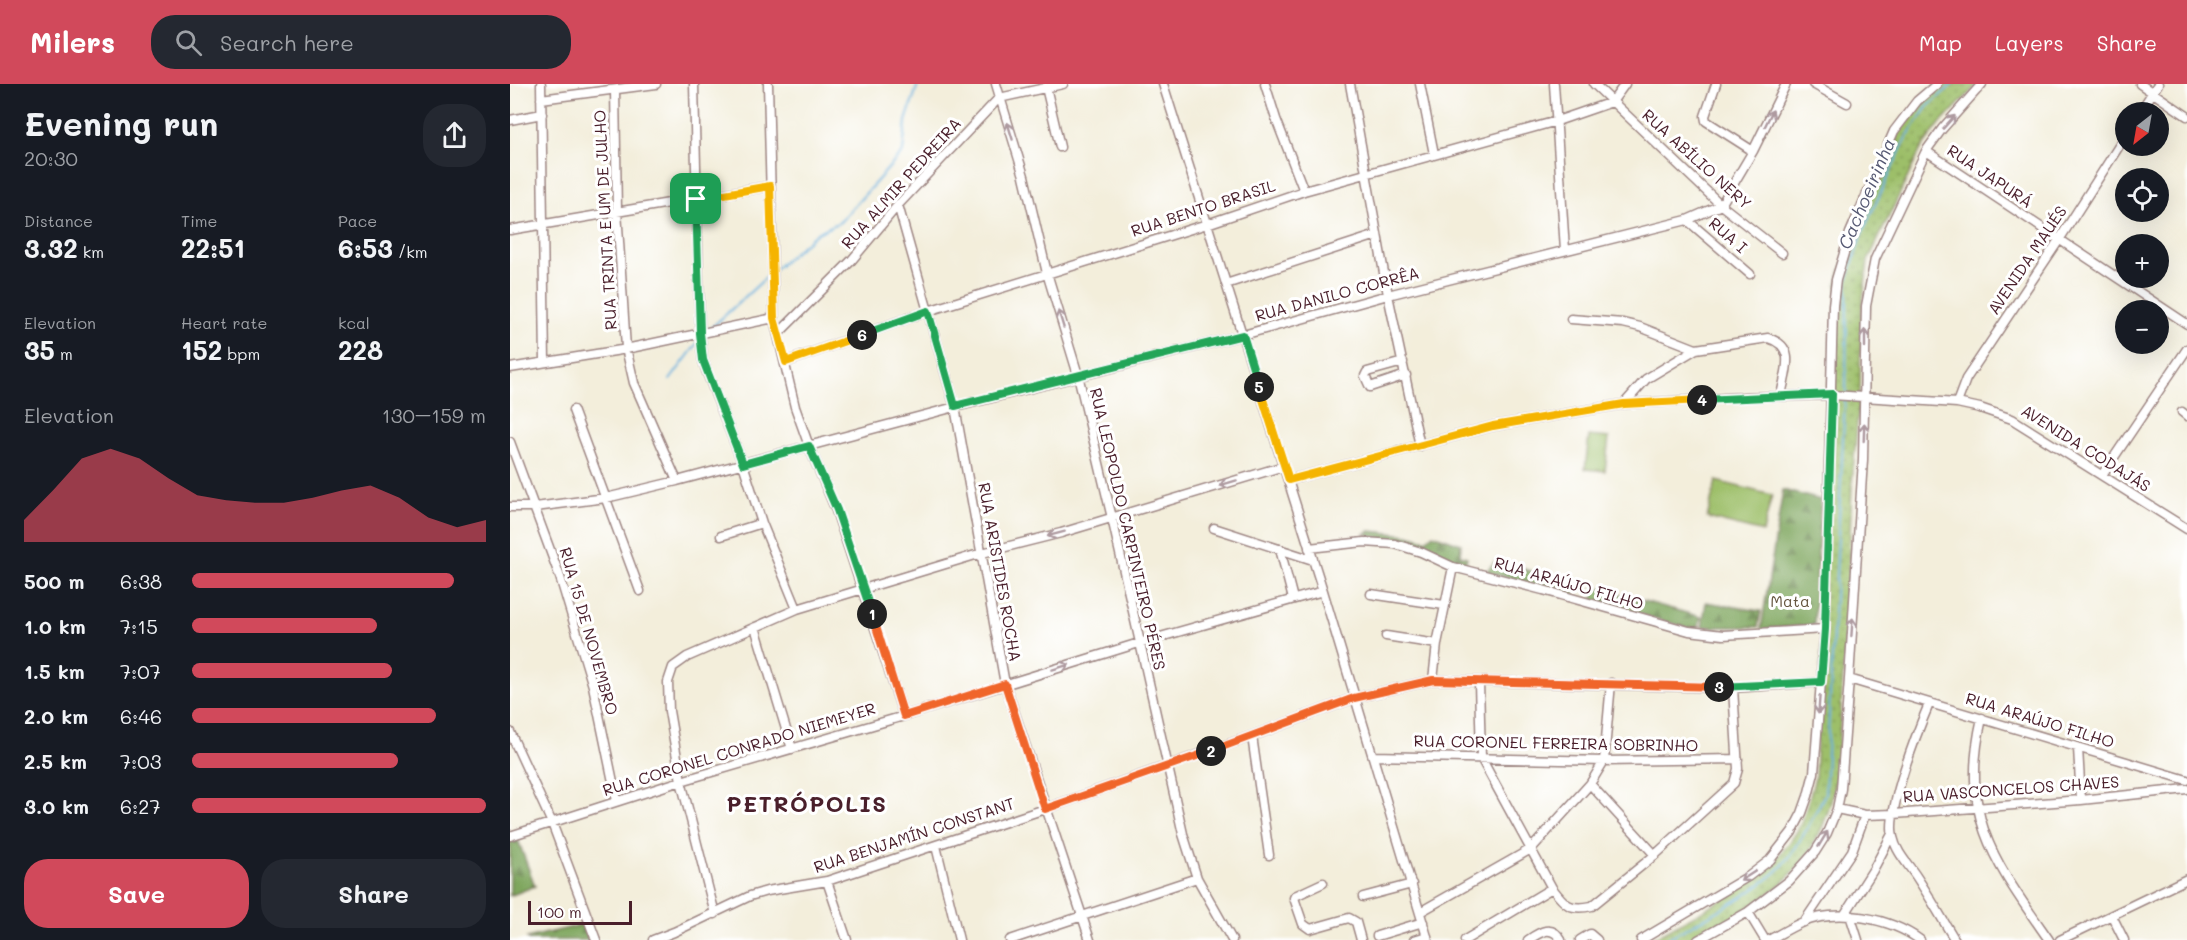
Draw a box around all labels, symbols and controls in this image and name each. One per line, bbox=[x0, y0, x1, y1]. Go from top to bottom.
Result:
search box bbox=[151, 15, 571, 69]
text: Milers bbox=[30, 24, 115, 60]
icon: search bbox=[172, 26, 205, 59]
text: Search here bbox=[220, 28, 354, 57]
text: Map bbox=[1919, 29, 1962, 56]
text: Layers bbox=[1995, 29, 2064, 56]
text: Share bbox=[2097, 29, 2157, 56]
text: Evening run bbox=[24, 101, 218, 144]
north arrow bbox=[2115, 102, 2169, 156]
map controls bbox=[2115, 102, 2169, 354]
button: share bbox=[423, 104, 486, 167]
street label: RUA ABÍLIO NERY bbox=[1638, 104, 1756, 213]
street label: RUA TRINTA E UM DE JULHO bbox=[588, 109, 621, 331]
one-way arrow bbox=[1764, 109, 1775, 127]
street label: RUA ALMIR PEDREIRA bbox=[836, 113, 965, 253]
one-way arrow bbox=[1942, 114, 1956, 129]
one-way arrow bbox=[1003, 122, 1014, 141]
water label: Cachoeirinha bbox=[1832, 135, 1900, 253]
street label: RUA JAPURÁ bbox=[1943, 139, 2037, 212]
text: 20:30 bbox=[24, 145, 78, 171]
button: locate bbox=[2115, 168, 2169, 222]
pin bbox=[670, 173, 721, 224]
street label: RUA BENTO BRASIL bbox=[1128, 174, 1278, 241]
icon: arrive bbox=[679, 182, 712, 215]
street label: AVENIDA MAUÉS bbox=[1982, 201, 2071, 318]
text: Distance bbox=[24, 210, 93, 231]
text: Time bbox=[181, 210, 217, 231]
text: Pace bbox=[338, 210, 377, 231]
street label: RUA I bbox=[1705, 212, 1752, 257]
text: 3.32 bbox=[24, 231, 78, 265]
text: 22:51 bbox=[181, 231, 245, 265]
text: 6:53 bbox=[338, 231, 393, 265]
button: + bbox=[2115, 234, 2169, 288]
text: km bbox=[78, 241, 104, 262]
text: /km bbox=[393, 241, 428, 262]
street label: RUA DANILO CORRÊA bbox=[1253, 261, 1421, 326]
button: − bbox=[2115, 300, 2169, 354]
one-way arrow bbox=[1055, 310, 1066, 329]
text: Elevation bbox=[24, 312, 96, 333]
text: Heart rate bbox=[181, 312, 267, 333]
text: kcal bbox=[338, 312, 370, 333]
pin: 6 bbox=[847, 320, 877, 350]
text: 6 bbox=[857, 324, 867, 345]
one-way arrow bbox=[1859, 329, 1871, 349]
text: 35 bbox=[24, 333, 55, 367]
text: 152 bbox=[181, 333, 222, 367]
text: 228 bbox=[338, 333, 383, 367]
text: m bbox=[55, 343, 73, 364]
text: bpm bbox=[222, 343, 260, 364]
pin: 5 bbox=[1244, 372, 1274, 402]
text: 5 bbox=[1254, 376, 1264, 397]
pin: 4 bbox=[1687, 385, 1717, 415]
street label: RUA LEOPOLDO CARPINTEIRO PÉRES bbox=[1086, 386, 1171, 672]
text: 4 bbox=[1697, 389, 1707, 410]
street label: AVENIDA CODAJÁS bbox=[2018, 399, 2155, 496]
text: Elevation bbox=[24, 402, 114, 428]
text: 130–159 m bbox=[382, 402, 486, 428]
one-way arrow bbox=[1858, 422, 1870, 442]
one-way arrow bbox=[1219, 478, 1238, 489]
street label: RUA ARISTIDES ROCHA bbox=[974, 481, 1027, 663]
one-way arrow bbox=[1047, 529, 1066, 541]
street label: RUA 15 DE NOVEMBRO bbox=[555, 545, 623, 717]
street label: RUA ARAÚJO FILHO bbox=[1492, 551, 1646, 614]
text: 500 m bbox=[24, 568, 84, 594]
text: 6:38 bbox=[120, 568, 162, 594]
park label: Mata bbox=[1770, 590, 1810, 611]
pin: 1 bbox=[857, 599, 887, 629]
text: 1 bbox=[868, 603, 876, 624]
text: 1.0 km bbox=[24, 613, 86, 639]
text: 7:15 bbox=[120, 613, 158, 639]
one-way arrow bbox=[1847, 617, 1858, 637]
text: 1.5 km bbox=[24, 658, 85, 684]
text: 7:07 bbox=[120, 658, 161, 684]
one-way arrow bbox=[1051, 661, 1070, 672]
pin: 3 bbox=[1704, 672, 1734, 702]
text: 3 bbox=[1714, 676, 1724, 697]
street label: RUA ARAÚJO FILHO bbox=[1963, 687, 2117, 752]
one-way arrow bbox=[1813, 694, 1824, 714]
street label: RUA CORONEL CONRADO NIEMEYER bbox=[600, 697, 878, 800]
text: 2.0 km bbox=[24, 703, 88, 729]
text: 6:46 bbox=[120, 703, 162, 729]
street label: RUA CORONEL FERREIRA SOBRINHO bbox=[1414, 730, 1699, 755]
pin: 2 bbox=[1196, 736, 1226, 766]
text: 2 bbox=[1207, 740, 1215, 761]
text: 2.5 km bbox=[24, 748, 87, 774]
text: 7:03 bbox=[120, 748, 161, 774]
street label: RUA VASCONCELOS CHAVES bbox=[1902, 770, 2120, 807]
district label: PETRÓPOLIS bbox=[727, 789, 887, 818]
street label: RUA BENJAMÍN CONSTANT bbox=[811, 792, 1017, 877]
text: 3.0 km bbox=[24, 793, 89, 819]
text: 6:27 bbox=[120, 793, 161, 819]
one-way arrow bbox=[1818, 831, 1830, 848]
button: Save bbox=[24, 859, 249, 928]
button: Share bbox=[261, 859, 486, 928]
one-way arrow bbox=[1740, 870, 1757, 882]
scale bar bbox=[528, 898, 632, 926]
text: 100 m bbox=[537, 901, 582, 922]

